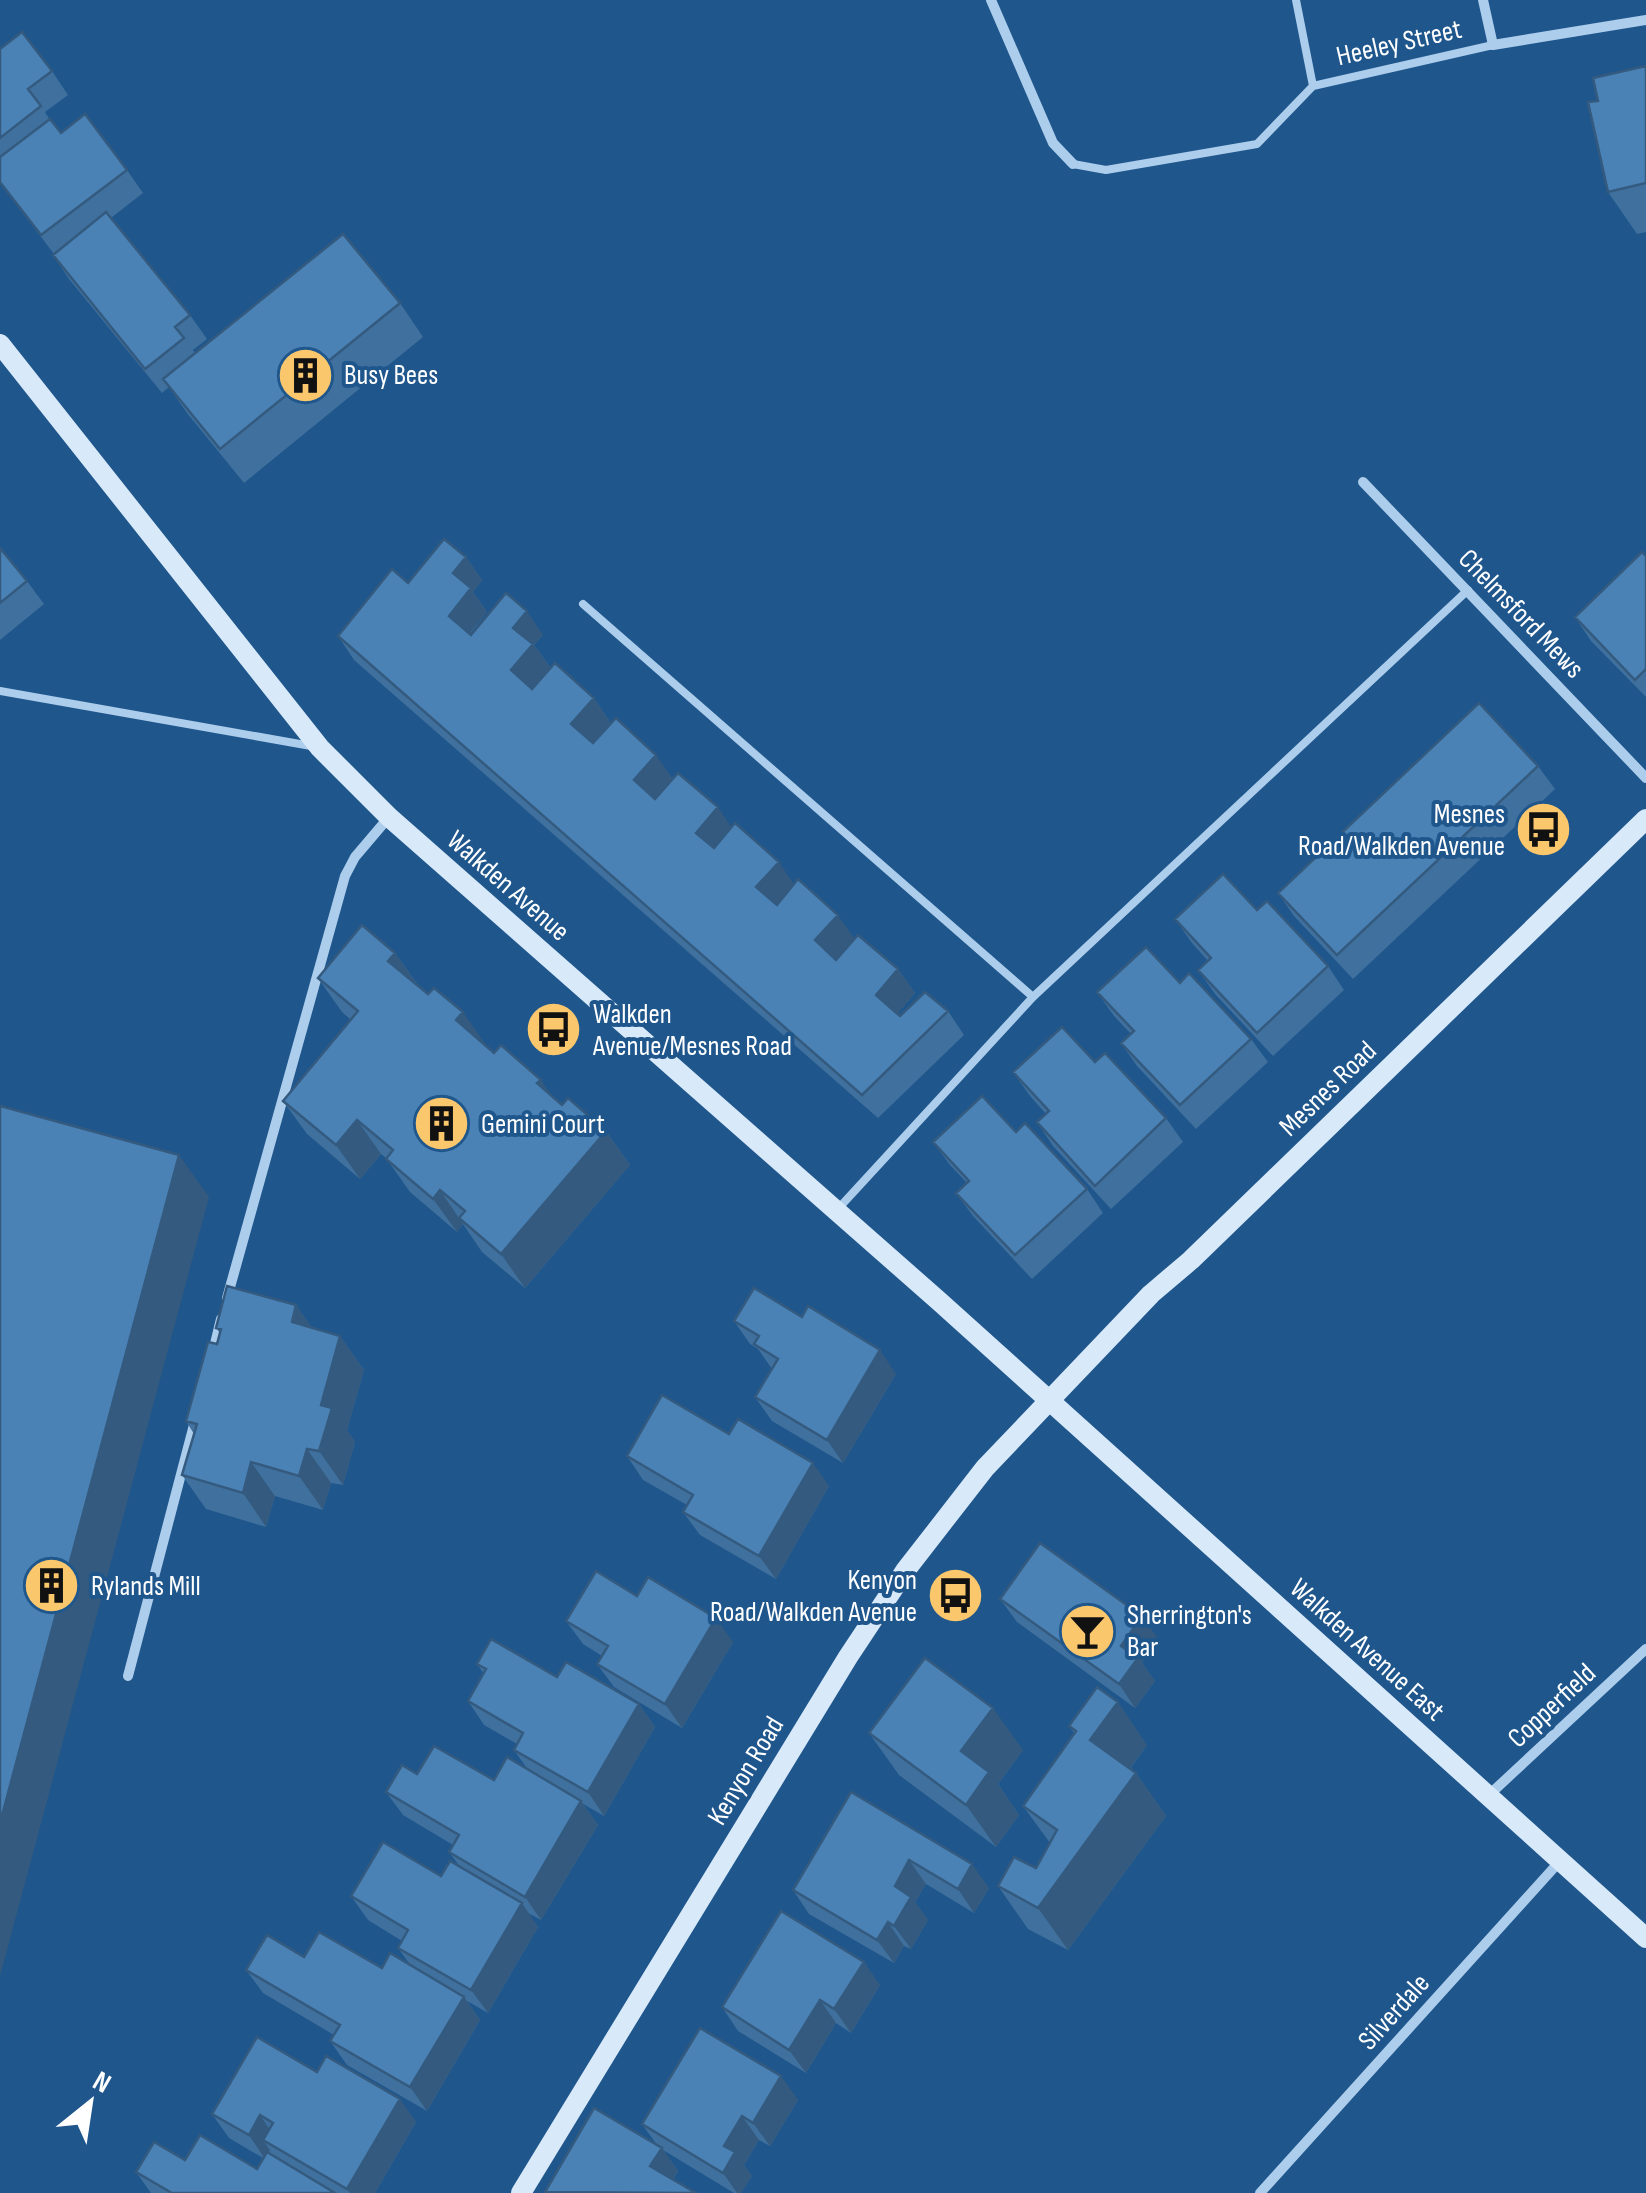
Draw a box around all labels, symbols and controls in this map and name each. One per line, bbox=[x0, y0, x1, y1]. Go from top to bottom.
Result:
street label: Heeley Street bbox=[1333, 13, 1465, 73]
building icon: Busy Bees bbox=[275, 345, 335, 405]
place label: Busy Bees bbox=[344, 359, 438, 392]
street label: Chelmsford Mews bbox=[1451, 543, 1591, 685]
place label: Mesnes Road/Walkden Avenue bbox=[1298, 798, 1505, 863]
bus stop icon: Mesnes Road/Walkden Avenue bbox=[1514, 800, 1574, 860]
street label: Walkden Avenue bbox=[440, 824, 576, 948]
place label: Walkden Avenue/Mesnes Road bbox=[592, 998, 792, 1063]
bus stop icon: Walkden Avenue/Mesnes Road bbox=[524, 1000, 584, 1060]
street label: Mesnes Road bbox=[1273, 1035, 1383, 1143]
building icon: Gemini Court bbox=[412, 1094, 472, 1154]
place label: Gemini Court bbox=[481, 1108, 605, 1141]
building icon: Rylands Mill bbox=[22, 1556, 82, 1616]
place label: Kenyon Road/Walkden Avenue bbox=[710, 1564, 917, 1629]
bus stop icon: Kenyon Road/Walkden Avenue bbox=[926, 1566, 986, 1626]
place label: Rylands Mill bbox=[91, 1570, 201, 1603]
street label: Walkden Avenue East bbox=[1283, 1572, 1451, 1728]
place label: Sherrington's Bar bbox=[1127, 1599, 1252, 1664]
bar icon: Sherrington's Bar bbox=[1058, 1601, 1118, 1661]
street label: Copperfield bbox=[1501, 1657, 1603, 1755]
street label: Kenyon Road bbox=[701, 1711, 791, 1831]
street label: Silverdale bbox=[1351, 1967, 1437, 2057]
north arrow bbox=[40, 2053, 140, 2153]
text: N bbox=[87, 2065, 116, 2101]

